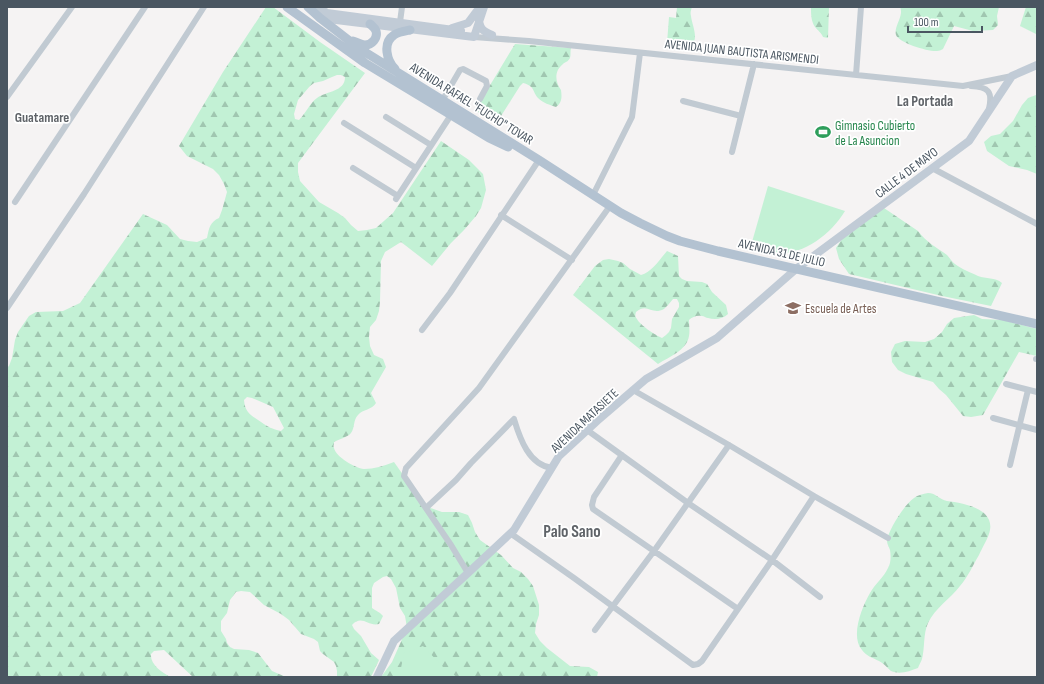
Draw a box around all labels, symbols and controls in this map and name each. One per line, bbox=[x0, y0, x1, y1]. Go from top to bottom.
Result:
scale bar bbox=[908, 8, 982, 34]
text: 100 m bbox=[914, 15, 939, 30]
street label: AVENIDA JUAN BAUTISTA ARISMENDI bbox=[663, 36, 820, 68]
street label: AVENIDA RAFAEL "FUCHO" TOVAR bbox=[406, 59, 536, 148]
district label: La Portada bbox=[897, 92, 953, 111]
district label: Guatamare bbox=[15, 109, 69, 126]
place label: Gimnasio Cubierto de La Asuncion bbox=[835, 118, 915, 149]
sports icon: Gimnasio Cubierto de La Asuncion bbox=[814, 123, 832, 141]
street label: CALLE 4 DE MAYO bbox=[872, 144, 941, 202]
street label: AVENIDA 31 DE JULIO bbox=[736, 235, 827, 271]
school or university icon: Escuela de Artes bbox=[784, 299, 802, 317]
place label: Escuela de Artes bbox=[805, 301, 877, 317]
street label: AVENIDA MATASIETE bbox=[547, 385, 622, 457]
district label: Palo Sano bbox=[543, 522, 601, 542]

